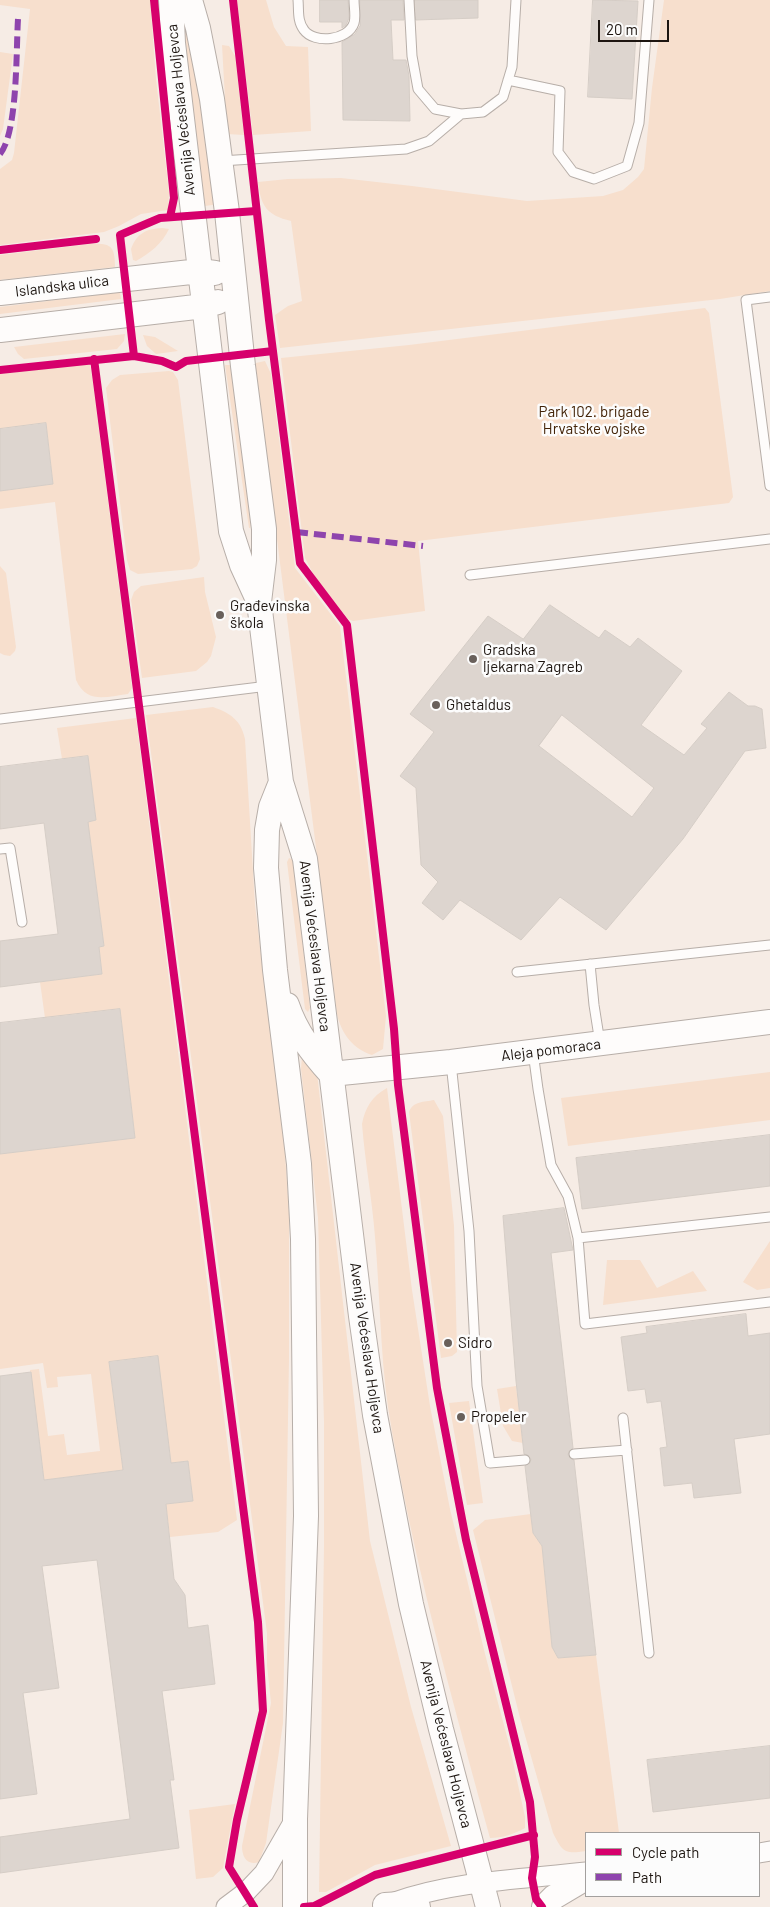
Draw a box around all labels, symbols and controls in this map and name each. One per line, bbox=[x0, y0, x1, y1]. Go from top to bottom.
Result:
scale bar bbox=[600, 10, 671, 42]
text: 20 m bbox=[606, 20, 638, 38]
street label: Avenija Većeslava Holjevca bbox=[163, 23, 199, 197]
street label: Islandska ulica bbox=[14, 271, 110, 301]
park label: Park 102. brigade Hrvatske vojske bbox=[539, 403, 649, 438]
place label: Građevinska škola bbox=[230, 597, 310, 632]
marker: Građevinska škola bbox=[214, 609, 226, 621]
place label: Gradska ljekarna Zagreb bbox=[483, 641, 583, 676]
marker: Gradska ljekarna Zagreb bbox=[467, 653, 479, 665]
place label: Ghetaldus bbox=[446, 696, 511, 714]
marker: Ghetaldus bbox=[430, 699, 442, 711]
street label: Avenija Većeslava Holjevca bbox=[296, 859, 334, 1033]
street label: Aleja pomoraca bbox=[500, 1035, 602, 1065]
street label: Avenija Većeslava Holjevca bbox=[346, 1261, 388, 1435]
place label: Sidro bbox=[458, 1334, 492, 1352]
marker: Sidro bbox=[442, 1337, 454, 1349]
place label: Propeler bbox=[471, 1408, 527, 1426]
marker: Propeler bbox=[455, 1411, 467, 1423]
street label: Avenija Većeslava Holjevca bbox=[416, 1658, 476, 1830]
legend bbox=[585, 1832, 760, 1897]
text: Cycle path bbox=[632, 1843, 699, 1861]
text: Path bbox=[632, 1868, 662, 1886]

